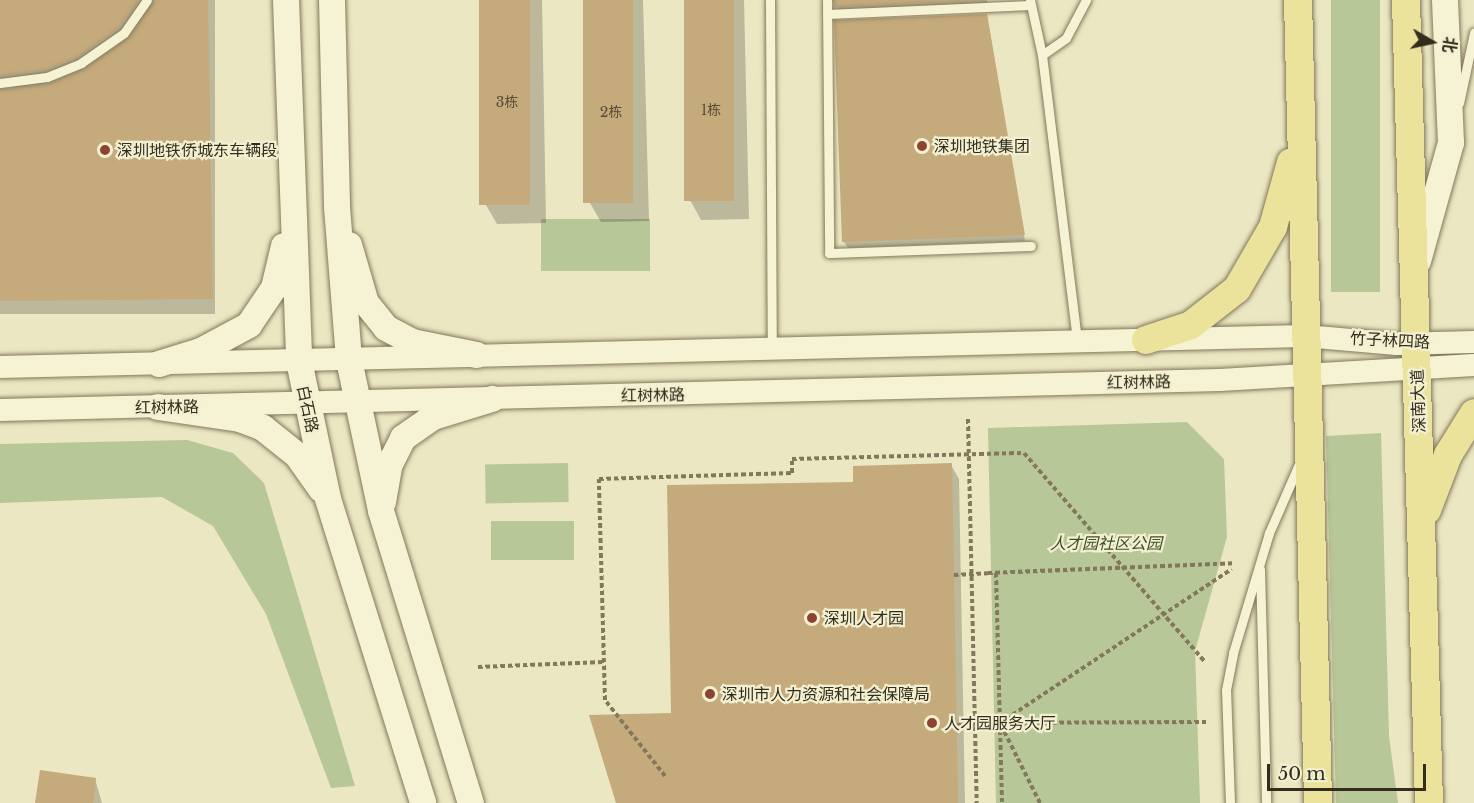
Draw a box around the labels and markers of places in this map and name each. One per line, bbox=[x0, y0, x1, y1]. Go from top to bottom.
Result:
place label: 深圳地铁集团 bbox=[934, 136, 1030, 156]
marker: 深圳地铁集团 bbox=[915, 139, 929, 153]
place label: 深圳地铁侨城东车辆段 bbox=[117, 140, 277, 160]
marker: 深圳地铁侨城东车辆段 bbox=[98, 143, 112, 157]
place label: 深圳人才园 bbox=[824, 608, 904, 628]
marker: 深圳人才园 bbox=[805, 611, 819, 625]
place label: 深圳市人力资源和社会保障局 bbox=[722, 684, 930, 704]
marker: 深圳市人力资源和社会保障局 bbox=[703, 687, 717, 701]
place label: 人才园服务大厅 bbox=[944, 713, 1056, 733]
marker: 人才园服务大厅 bbox=[925, 716, 939, 730]

